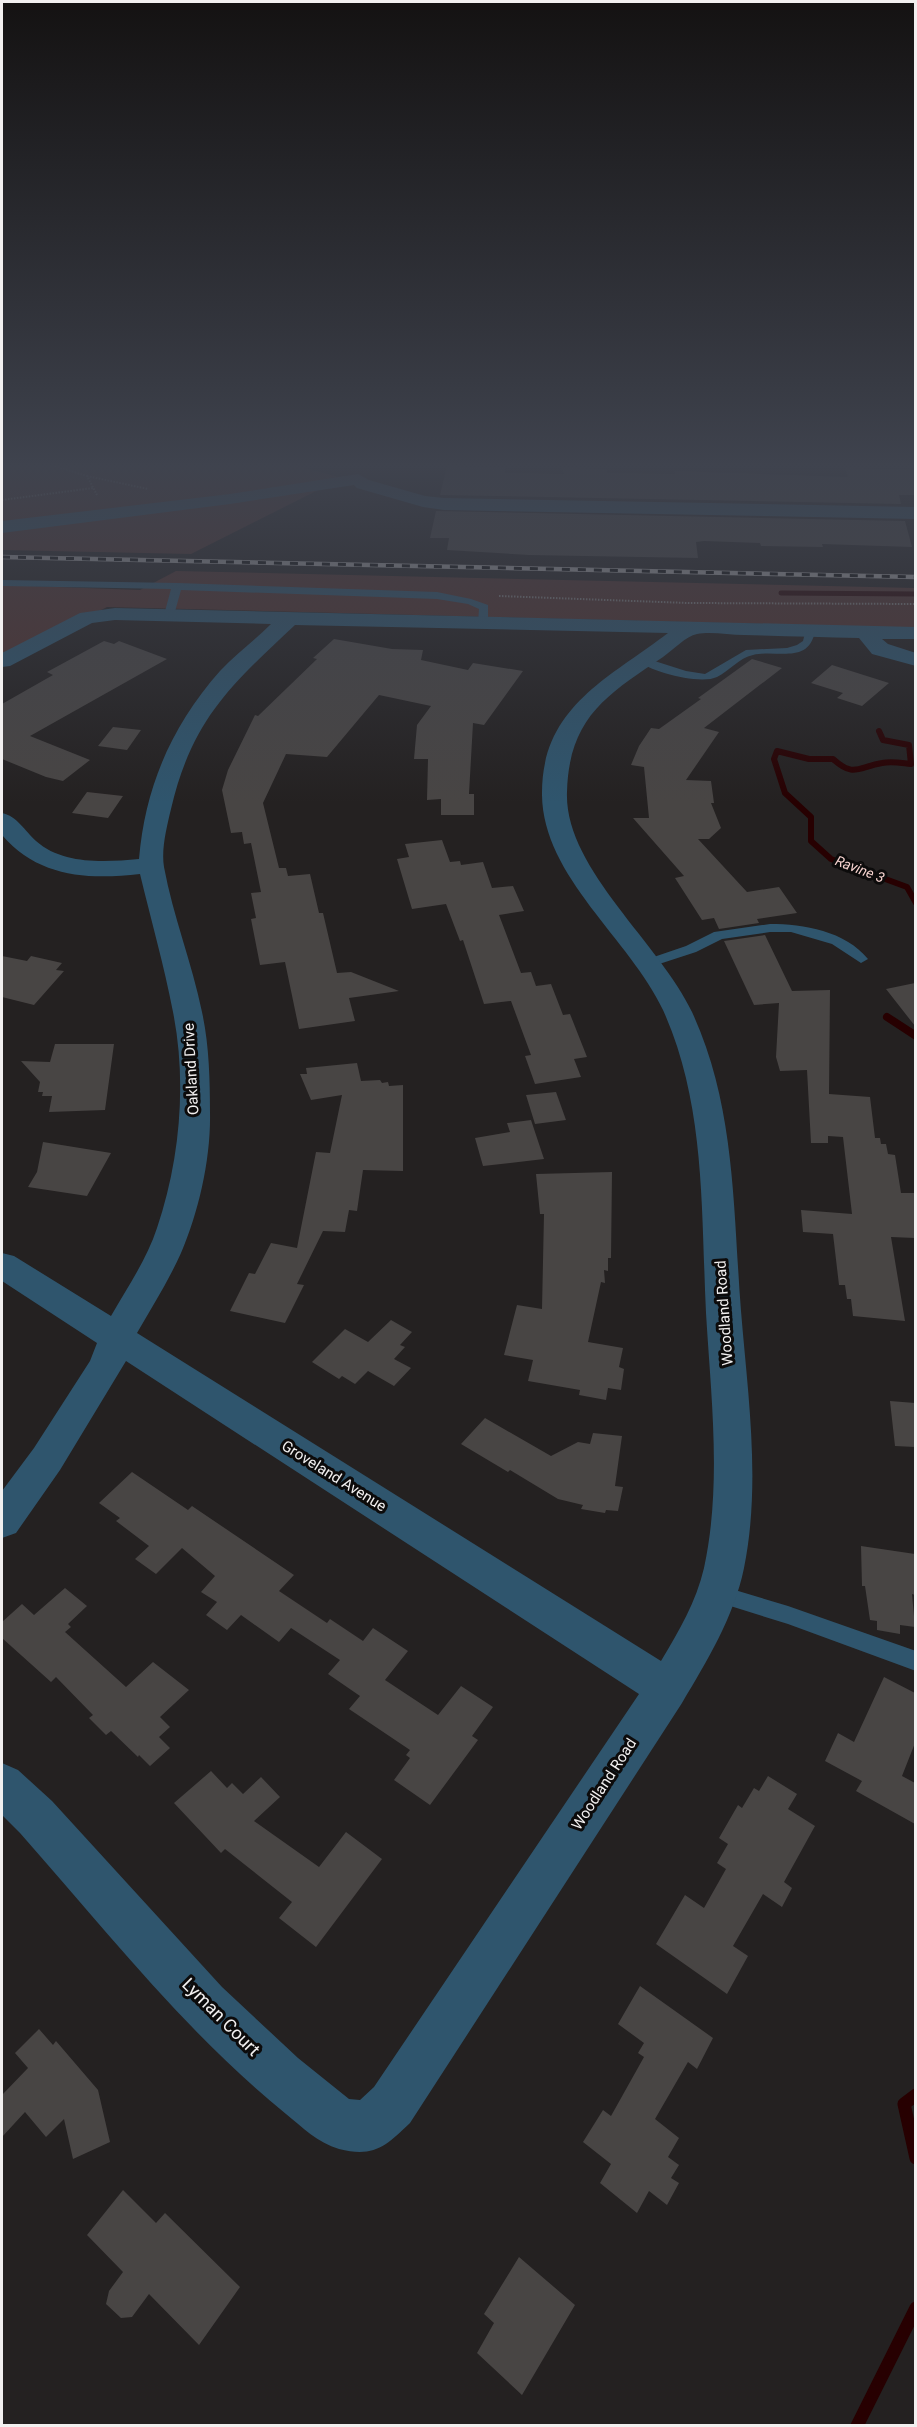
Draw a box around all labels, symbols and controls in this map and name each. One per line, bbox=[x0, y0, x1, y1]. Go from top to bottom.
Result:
water label: Ravine 3 bbox=[833, 852, 887, 886]
street label: Oakland Drive bbox=[180, 1023, 202, 1115]
street label: Woodland Road bbox=[711, 1260, 737, 1366]
street label: Groveland Avenue bbox=[278, 1437, 390, 1515]
street label: Woodland Road bbox=[568, 1735, 640, 1833]
street label: Lyman Court bbox=[178, 1973, 265, 2060]

